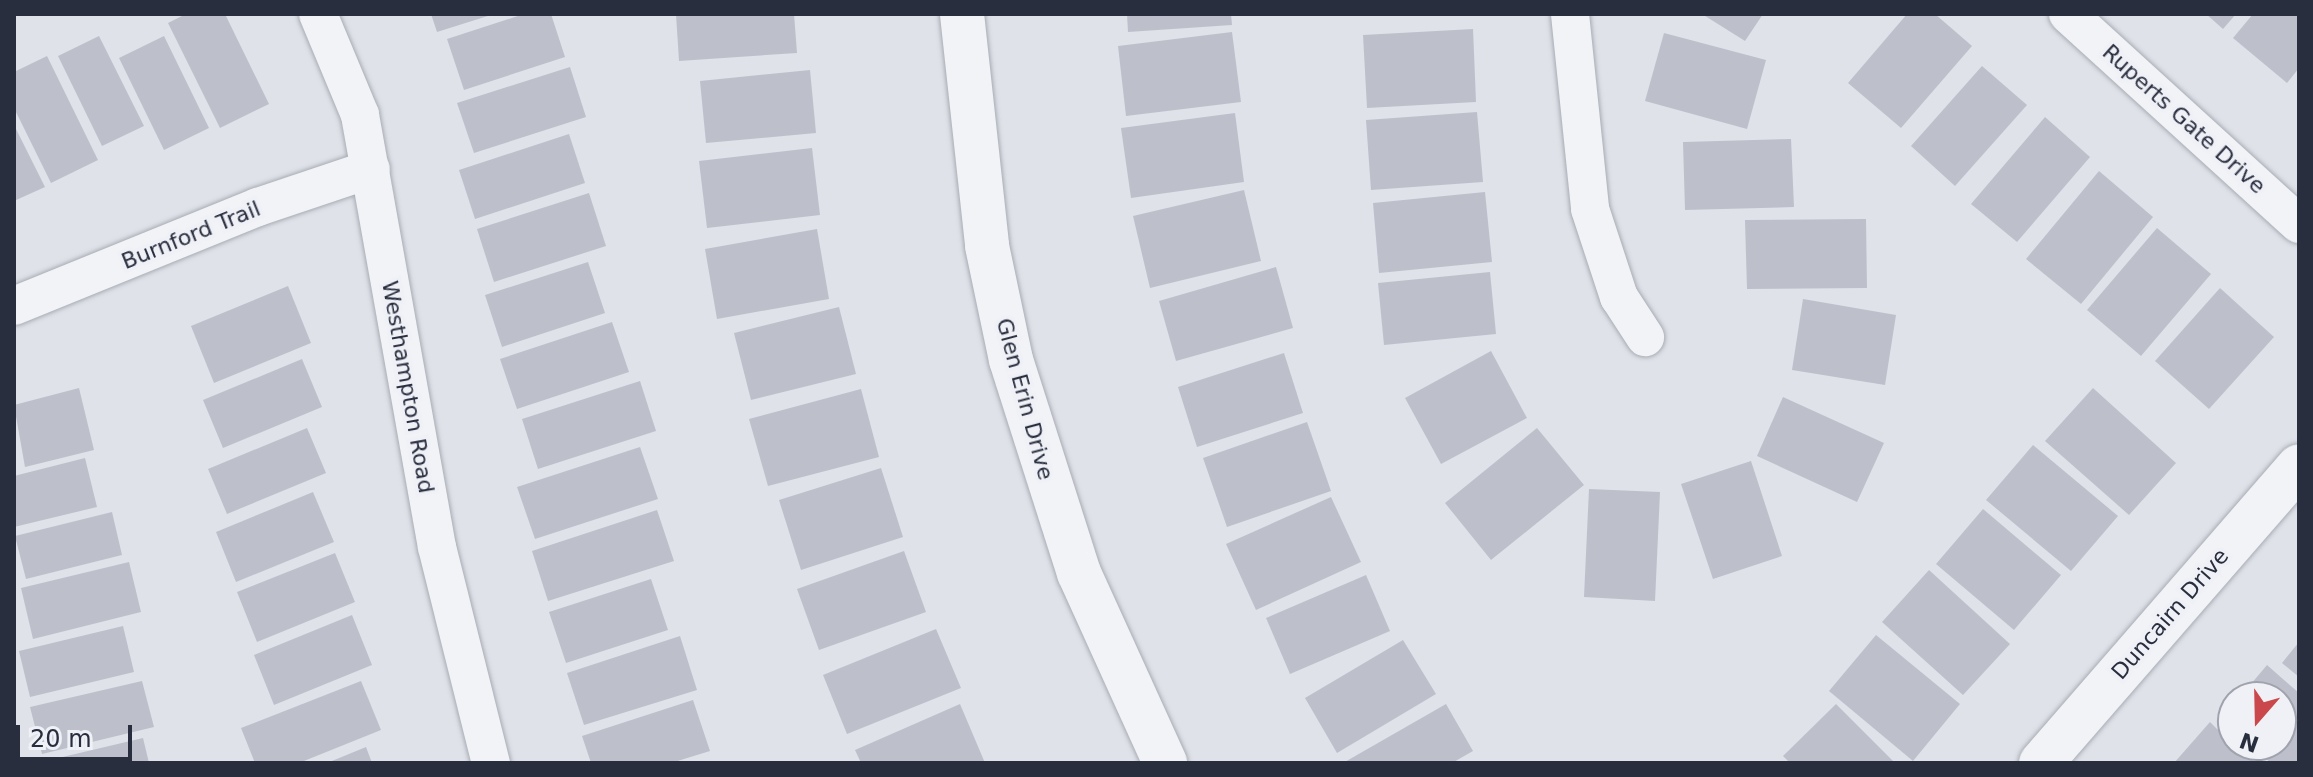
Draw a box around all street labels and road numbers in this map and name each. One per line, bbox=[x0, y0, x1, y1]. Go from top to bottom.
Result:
street label: Ruperts Gate Drive bbox=[2097, 39, 2271, 199]
street label: Burnford Trail bbox=[118, 195, 264, 275]
street label: Westhampton Road bbox=[376, 279, 440, 495]
street label: Glen Erin Drive bbox=[991, 315, 1059, 483]
street label: Duncairn Drive bbox=[2106, 543, 2234, 685]

